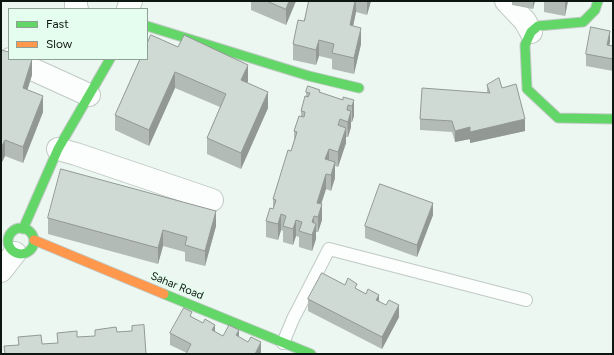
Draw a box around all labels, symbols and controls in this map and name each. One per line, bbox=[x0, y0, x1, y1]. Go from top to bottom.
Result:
legend bbox=[8, 8, 148, 60]
text: Fast bbox=[46, 17, 69, 31]
text: Slow bbox=[46, 37, 72, 51]
street label: Sahar Road bbox=[149, 269, 205, 303]

